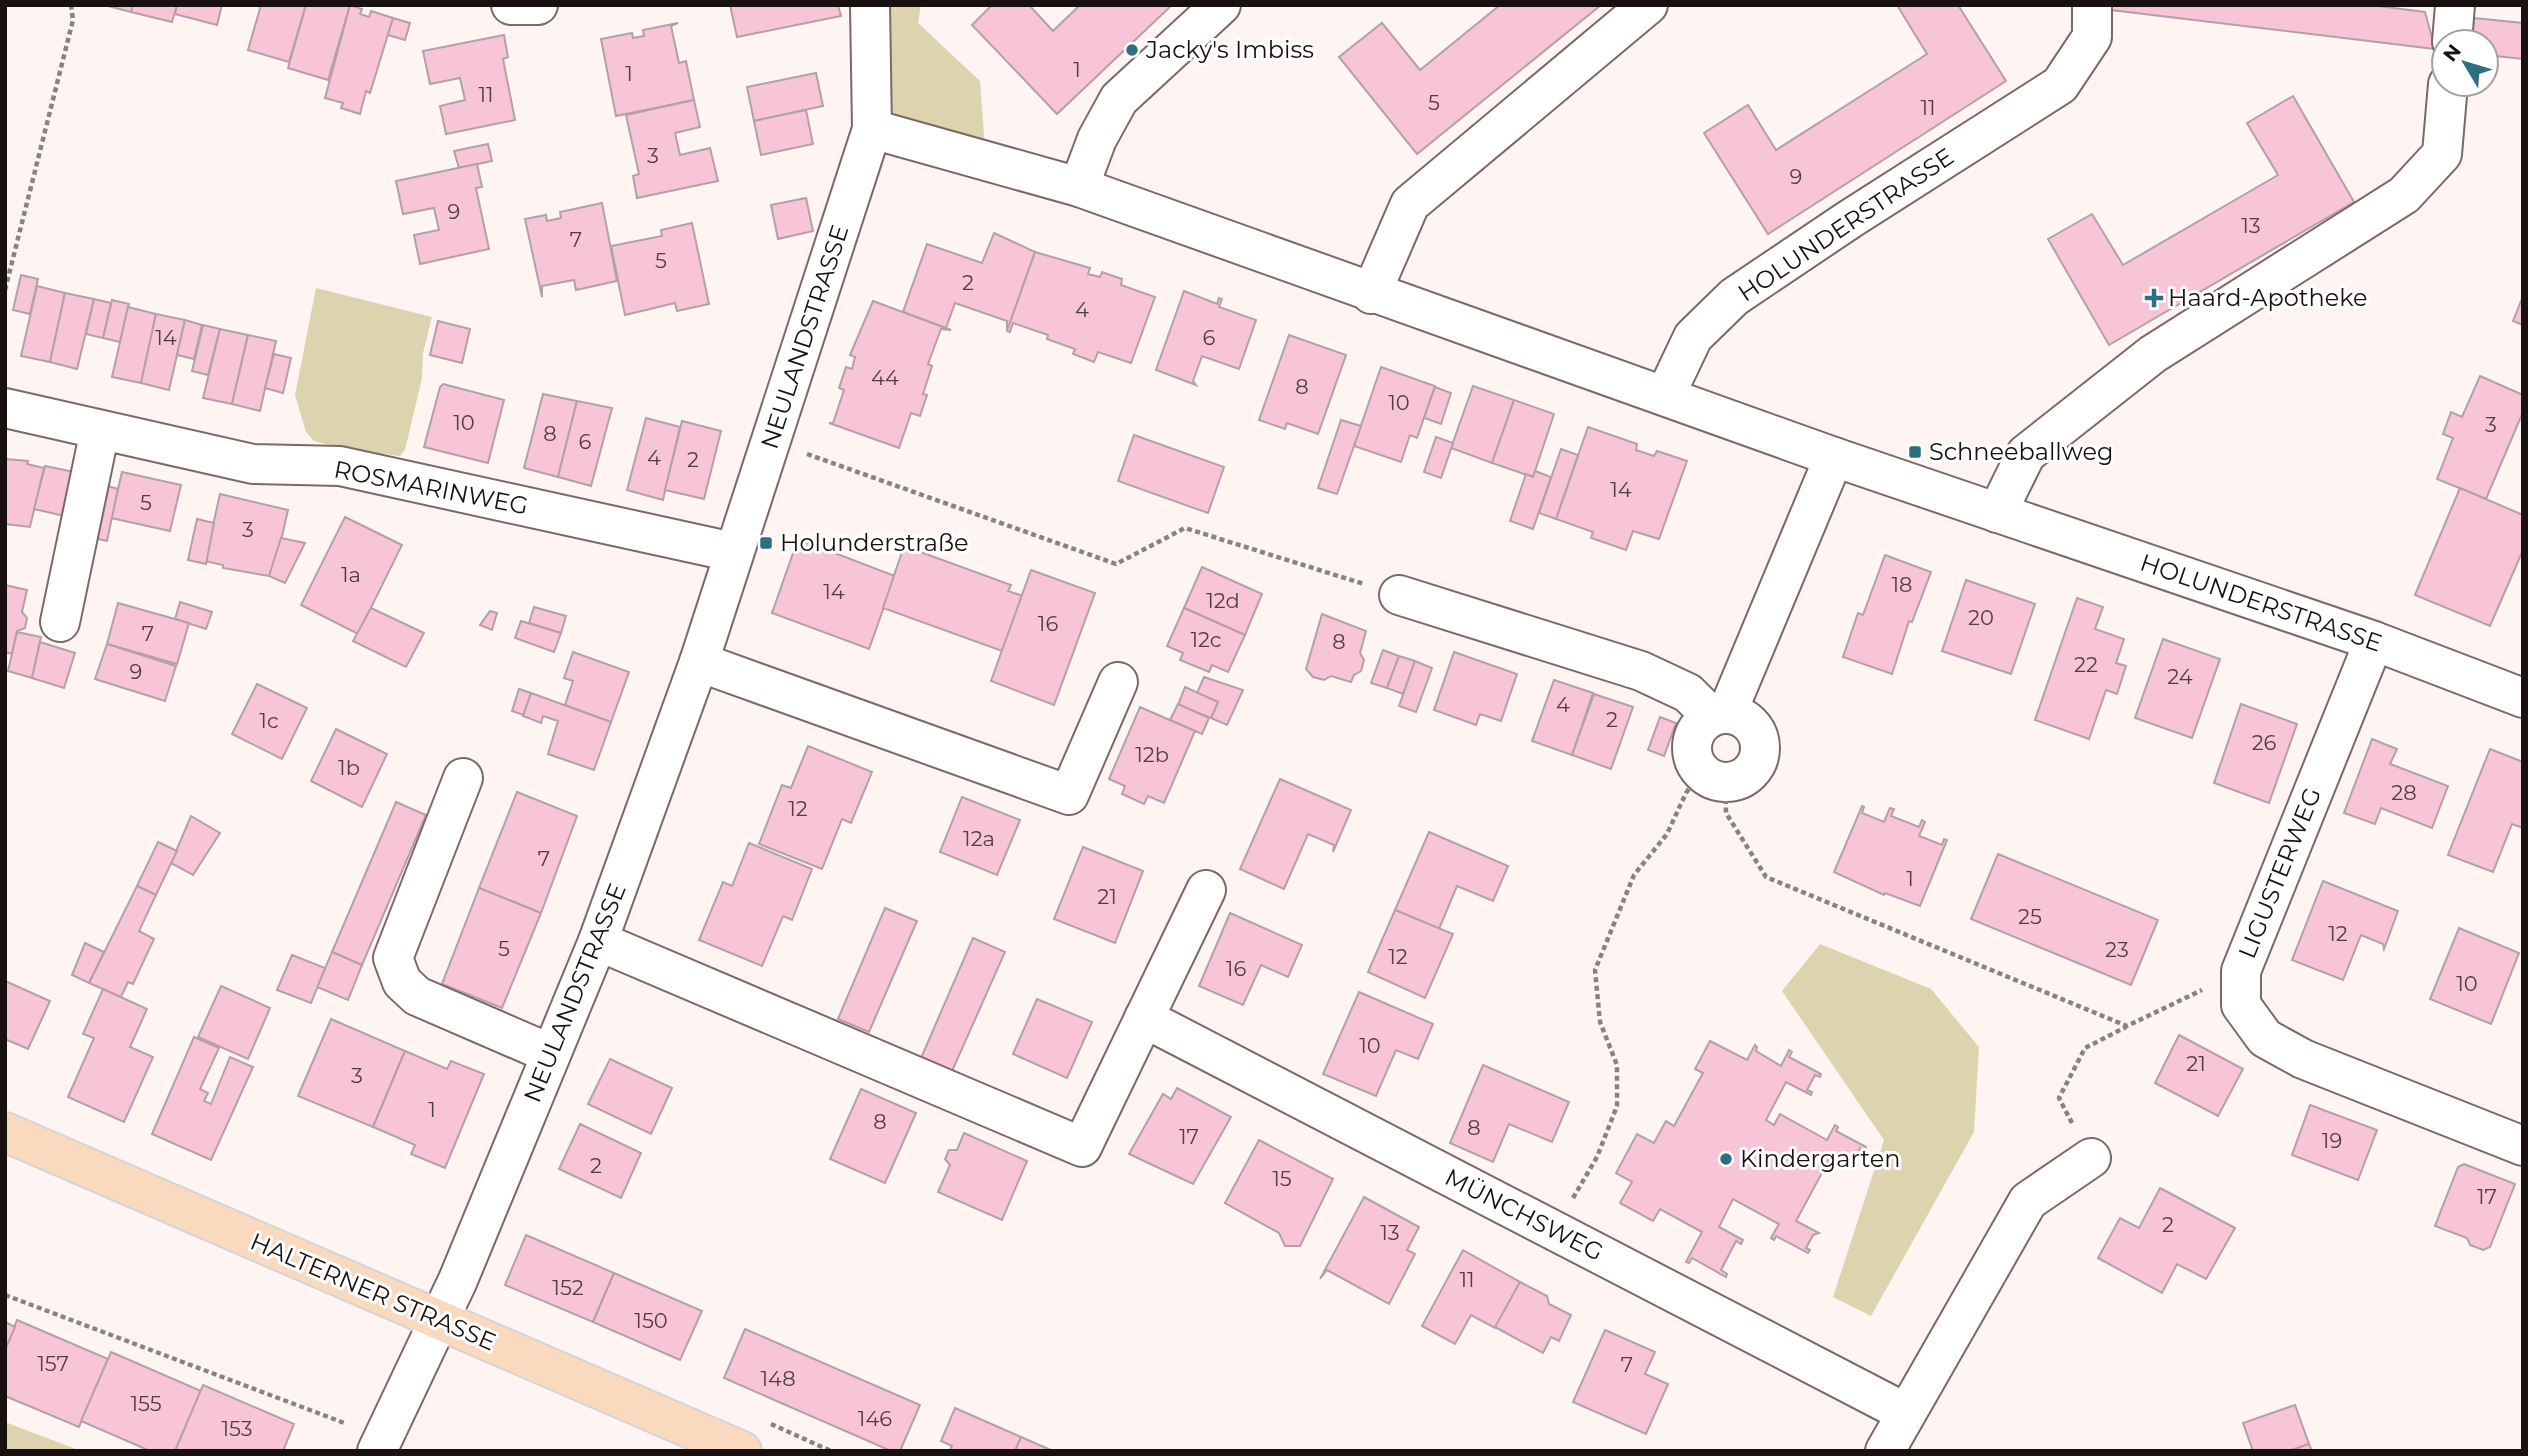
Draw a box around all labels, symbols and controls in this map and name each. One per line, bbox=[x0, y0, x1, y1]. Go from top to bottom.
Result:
north arrow bbox=[2430, 28, 2500, 98]
place label: Jacky's Imbiss bbox=[1145, 35, 1314, 64]
text: N bbox=[2438, 40, 2466, 66]
marker: Jacky's Imbiss bbox=[1124, 42, 1140, 58]
house number: 1 bbox=[1073, 57, 1081, 82]
house number: 1 bbox=[625, 61, 633, 86]
house number: 11 bbox=[478, 82, 494, 107]
house number: 5 bbox=[1428, 90, 1440, 115]
house number: 11 bbox=[1920, 95, 1936, 120]
street label: HOLUNDERSTRASSE bbox=[1732, 142, 1959, 308]
house number: 3 bbox=[647, 143, 659, 168]
house number: 9 bbox=[1790, 164, 1802, 189]
house number: 9 bbox=[448, 199, 460, 224]
house number: 13 bbox=[2241, 213, 2261, 238]
street label: NEULANDSTRASSE bbox=[755, 221, 854, 452]
house number: 7 bbox=[570, 227, 582, 252]
house number: 5 bbox=[655, 248, 667, 273]
house number: 2 bbox=[962, 270, 974, 295]
place label: Haard-Apotheke bbox=[2168, 283, 2368, 312]
marker: Haard-Apotheke bbox=[2146, 290, 2162, 306]
house number: 4 bbox=[1075, 297, 1089, 322]
house number: 14 bbox=[155, 325, 177, 350]
house number: 6 bbox=[1203, 325, 1216, 350]
house number: 44 bbox=[871, 365, 899, 390]
house number: 8 bbox=[1295, 374, 1309, 399]
house number: 10 bbox=[1388, 390, 1410, 415]
house number: 10 bbox=[453, 410, 475, 435]
house number: 3 bbox=[2485, 412, 2497, 437]
house number: 8 bbox=[543, 421, 557, 446]
house number: 6 bbox=[579, 429, 592, 454]
place label: Schneeballweg bbox=[1929, 437, 2113, 466]
marker: Schneeballweg bbox=[1907, 444, 1923, 460]
house number: 4 bbox=[647, 445, 661, 470]
house number: 2 bbox=[687, 447, 699, 472]
street label: ROSMARINWEG bbox=[332, 454, 531, 521]
house number: 14 bbox=[1610, 477, 1632, 502]
house number: 5 bbox=[140, 490, 152, 515]
house number: 3 bbox=[242, 517, 254, 542]
place label: Holunderstraße bbox=[780, 528, 969, 557]
marker: Holunderstraße bbox=[758, 535, 774, 551]
street label: HOLUNDERSTRASSE bbox=[2137, 548, 2386, 658]
house number: 1a bbox=[341, 562, 361, 587]
house number: 18 bbox=[1892, 572, 1912, 597]
house number: 14 bbox=[823, 579, 845, 604]
house number: 12d bbox=[1206, 588, 1240, 613]
house number: 20 bbox=[1968, 605, 1994, 630]
house number: 16 bbox=[1038, 611, 1058, 636]
house number: 7 bbox=[142, 621, 154, 646]
house number: 12c bbox=[1190, 627, 1222, 652]
house number: 8 bbox=[1332, 629, 1346, 654]
house number: 22 bbox=[2074, 652, 2098, 677]
house number: 9 bbox=[130, 659, 142, 684]
house number: 24 bbox=[2167, 664, 2193, 689]
house number: 4 bbox=[1556, 692, 1570, 717]
house number: 2 bbox=[1606, 707, 1618, 732]
house number: 1c bbox=[259, 708, 279, 733]
house number: 26 bbox=[2252, 730, 2277, 755]
house number: 12b bbox=[1135, 742, 1169, 767]
house number: 1b bbox=[338, 755, 360, 780]
house number: 28 bbox=[2391, 780, 2417, 805]
street label: LIGUSTERWEG bbox=[2232, 783, 2327, 962]
house number: 12 bbox=[788, 796, 808, 821]
house number: 12a bbox=[963, 826, 995, 851]
house number: 7 bbox=[538, 846, 550, 871]
house number: 1 bbox=[1906, 866, 1914, 891]
street label: NEULANDSTRASSE bbox=[517, 879, 632, 1107]
house number: 21 bbox=[1097, 884, 1117, 909]
house number: 25 bbox=[2018, 904, 2042, 929]
house number: 12 bbox=[2328, 921, 2348, 946]
house number: 5 bbox=[498, 936, 510, 961]
house number: 23 bbox=[2105, 937, 2129, 962]
house number: 12 bbox=[1388, 944, 1408, 969]
house number: 16 bbox=[1226, 956, 1246, 981]
house number: 10 bbox=[2456, 971, 2478, 996]
house number: 10 bbox=[1359, 1033, 1381, 1058]
house number: 21 bbox=[2186, 1051, 2206, 1076]
house number: 3 bbox=[351, 1063, 363, 1088]
house number: 1 bbox=[428, 1097, 436, 1122]
house number: 8 bbox=[873, 1109, 887, 1134]
house number: 8 bbox=[1467, 1115, 1481, 1140]
house number: 17 bbox=[1179, 1124, 1199, 1149]
house number: 19 bbox=[2322, 1128, 2342, 1153]
place label: Kindergarten bbox=[1740, 1144, 1900, 1173]
marker: Kindergarten bbox=[1718, 1151, 1734, 1167]
house number: 2 bbox=[590, 1153, 602, 1178]
street label: MÜNCHSWEG bbox=[1440, 1162, 1608, 1267]
house number: 15 bbox=[1272, 1166, 1292, 1191]
house number: 17 bbox=[2477, 1184, 2497, 1209]
house number: 2 bbox=[2162, 1212, 2174, 1237]
house number: 13 bbox=[1380, 1220, 1400, 1245]
street label: HALTERNER STRASSE bbox=[246, 1227, 500, 1356]
house number: 11 bbox=[1459, 1267, 1475, 1292]
house number: 152 bbox=[552, 1275, 584, 1300]
house number: 150 bbox=[634, 1308, 668, 1333]
house number: 157 bbox=[37, 1351, 69, 1376]
house number: 7 bbox=[1621, 1352, 1633, 1377]
house number: 148 bbox=[760, 1366, 796, 1391]
house number: 155 bbox=[130, 1391, 162, 1416]
house number: 146 bbox=[858, 1406, 892, 1431]
house number: 153 bbox=[221, 1416, 253, 1441]

